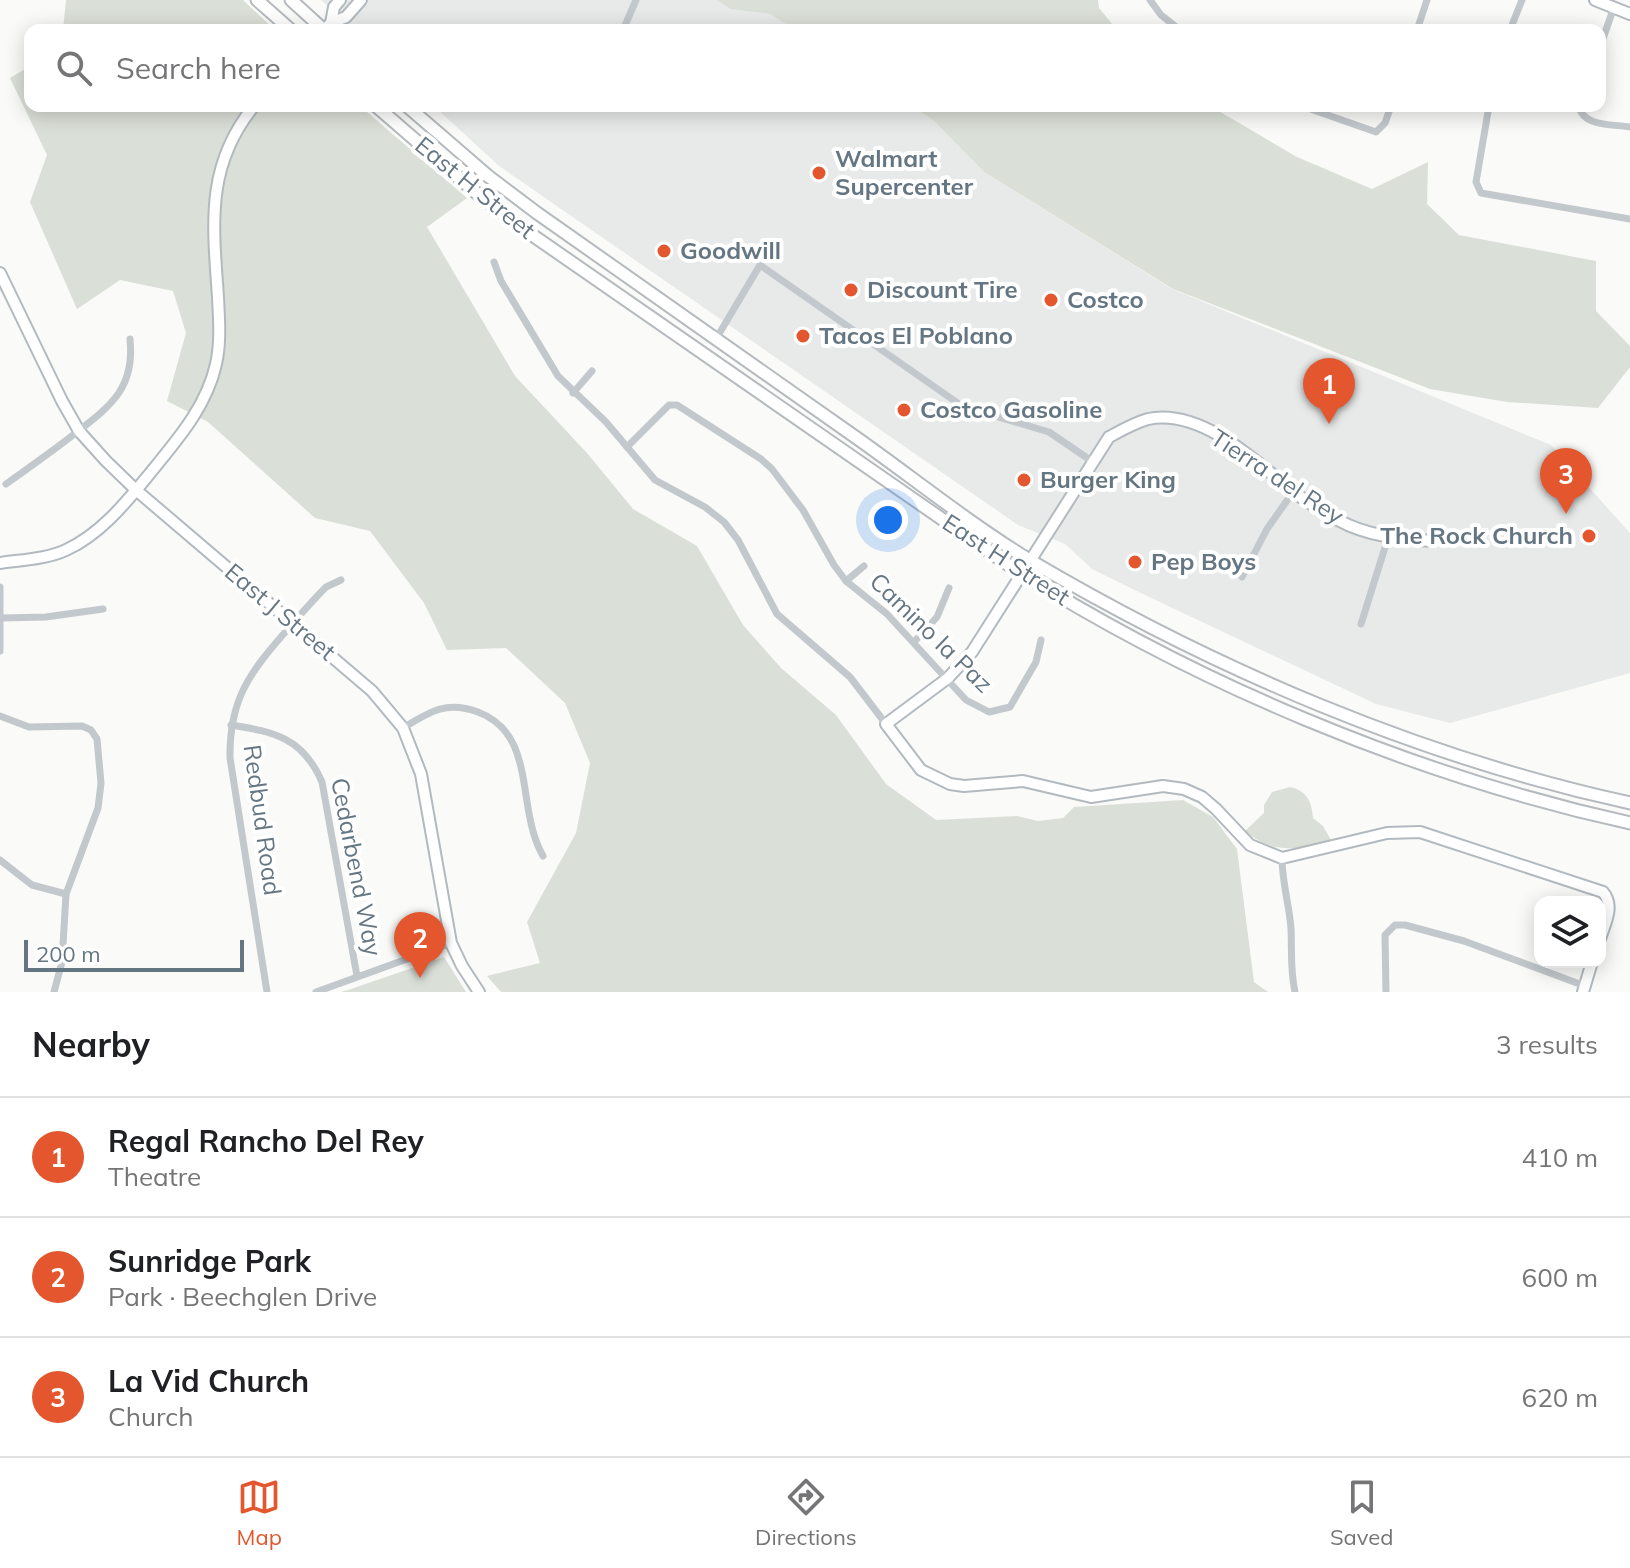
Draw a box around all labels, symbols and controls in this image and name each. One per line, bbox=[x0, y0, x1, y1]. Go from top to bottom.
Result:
search box bbox=[24, 24, 1606, 112]
icon: search bbox=[52, 46, 96, 90]
text: Search here bbox=[116, 49, 281, 87]
street label: East H Street bbox=[410, 130, 542, 245]
place label: Walmart Supercenter bbox=[835, 143, 974, 201]
marker: Walmart Supercenter bbox=[810, 164, 828, 182]
place label: Goodwill bbox=[680, 235, 781, 265]
marker: Goodwill bbox=[655, 242, 673, 260]
place label: Discount Tire bbox=[867, 274, 1018, 304]
marker: Discount Tire bbox=[842, 281, 860, 299]
place label: Costco bbox=[1067, 284, 1144, 314]
marker: Costco bbox=[1042, 291, 1060, 309]
place label: Tacos El Poblano bbox=[819, 320, 1013, 350]
marker: Tacos El Poblano bbox=[794, 327, 812, 345]
pin: 1 bbox=[1303, 358, 1355, 424]
place label: Costco Gasoline bbox=[920, 394, 1102, 424]
marker: Costco Gasoline bbox=[895, 401, 913, 419]
street label: Tierra del Rey bbox=[1205, 422, 1350, 530]
pin: 3 bbox=[1540, 448, 1592, 514]
place label: Burger King bbox=[1040, 464, 1176, 494]
marker: Burger King bbox=[1015, 471, 1033, 489]
your location bbox=[868, 500, 908, 540]
street label: East H Street bbox=[937, 507, 1076, 611]
place label: The Rock Church bbox=[1380, 520, 1573, 550]
marker: The Rock Church bbox=[1580, 527, 1598, 545]
place label: Pep Boys bbox=[1151, 546, 1256, 576]
marker: Pep Boys bbox=[1126, 553, 1144, 571]
street label: East J Street bbox=[219, 556, 342, 666]
street label: Camino la Paz bbox=[864, 566, 999, 698]
street label: Redbud Road bbox=[238, 743, 288, 897]
street label: Cedarbend Way bbox=[325, 775, 389, 959]
map controls bbox=[1534, 896, 1606, 968]
button: layers bbox=[1534, 896, 1606, 968]
pin: 2 bbox=[394, 912, 446, 978]
scale bar bbox=[24, 936, 244, 972]
text: 200 m bbox=[36, 940, 101, 968]
text: Nearby bbox=[32, 1023, 150, 1066]
text: 3 results bbox=[1496, 1028, 1598, 1061]
text: Regal Rancho Del Rey bbox=[108, 1122, 424, 1160]
text: 1 bbox=[50, 1141, 66, 1174]
text: 410 m bbox=[1522, 1141, 1598, 1174]
text: Theatre bbox=[108, 1160, 201, 1193]
text: Sunridge Park bbox=[108, 1242, 311, 1280]
text: 2 bbox=[50, 1261, 66, 1294]
text: 600 m bbox=[1522, 1261, 1598, 1294]
text: Park · Beechglen Drive bbox=[108, 1280, 377, 1313]
text: La Vid Church bbox=[108, 1362, 309, 1400]
text: 3 bbox=[50, 1381, 66, 1414]
text: 620 m bbox=[1522, 1381, 1598, 1414]
text: Church bbox=[108, 1400, 193, 1433]
tab: Map bbox=[237, 1475, 282, 1551]
tab: Directions bbox=[755, 1475, 857, 1551]
tab: Saved bbox=[1330, 1475, 1393, 1551]

